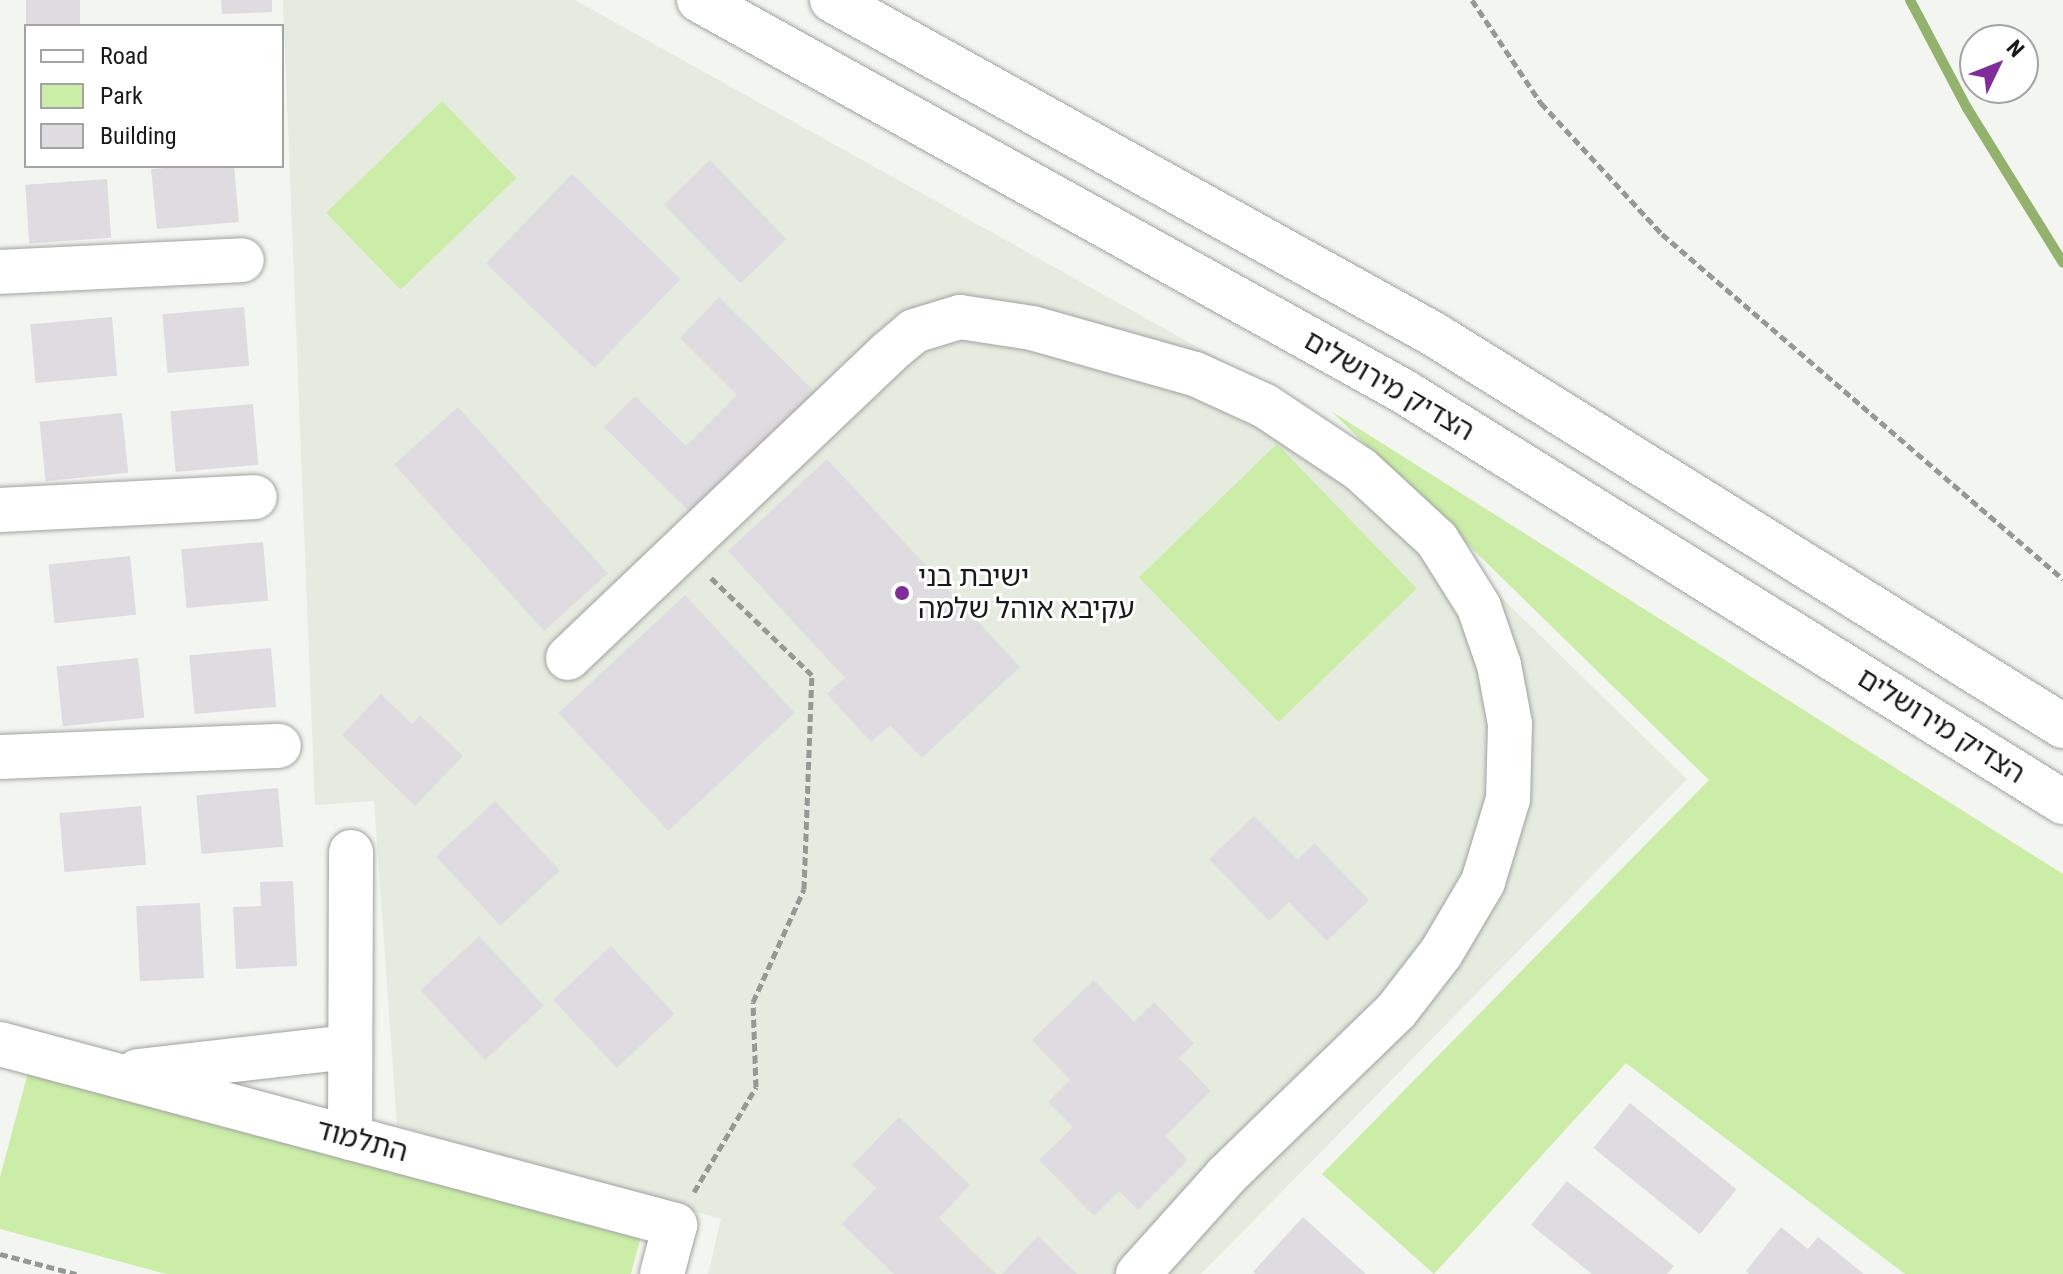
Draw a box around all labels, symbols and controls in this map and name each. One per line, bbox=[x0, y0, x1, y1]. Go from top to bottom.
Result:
legend bbox=[24, 24, 284, 168]
north arrow bbox=[1959, 24, 2039, 104]
text: N bbox=[2002, 35, 2029, 62]
text: Road bbox=[100, 42, 148, 70]
text: Park bbox=[100, 82, 143, 110]
text: Building bbox=[100, 122, 177, 150]
street label: הצדיק מירושלים bbox=[1298, 324, 1480, 448]
place label: ישיבת בני עקיבא אוהל שלמה bbox=[918, 560, 1135, 626]
marker: ישיבת בני עקיבא אוהל שלמה bbox=[893, 584, 911, 602]
street label: הצדיק מירושלים bbox=[1851, 661, 2031, 791]
street label: התלמוד bbox=[313, 1113, 411, 1169]

